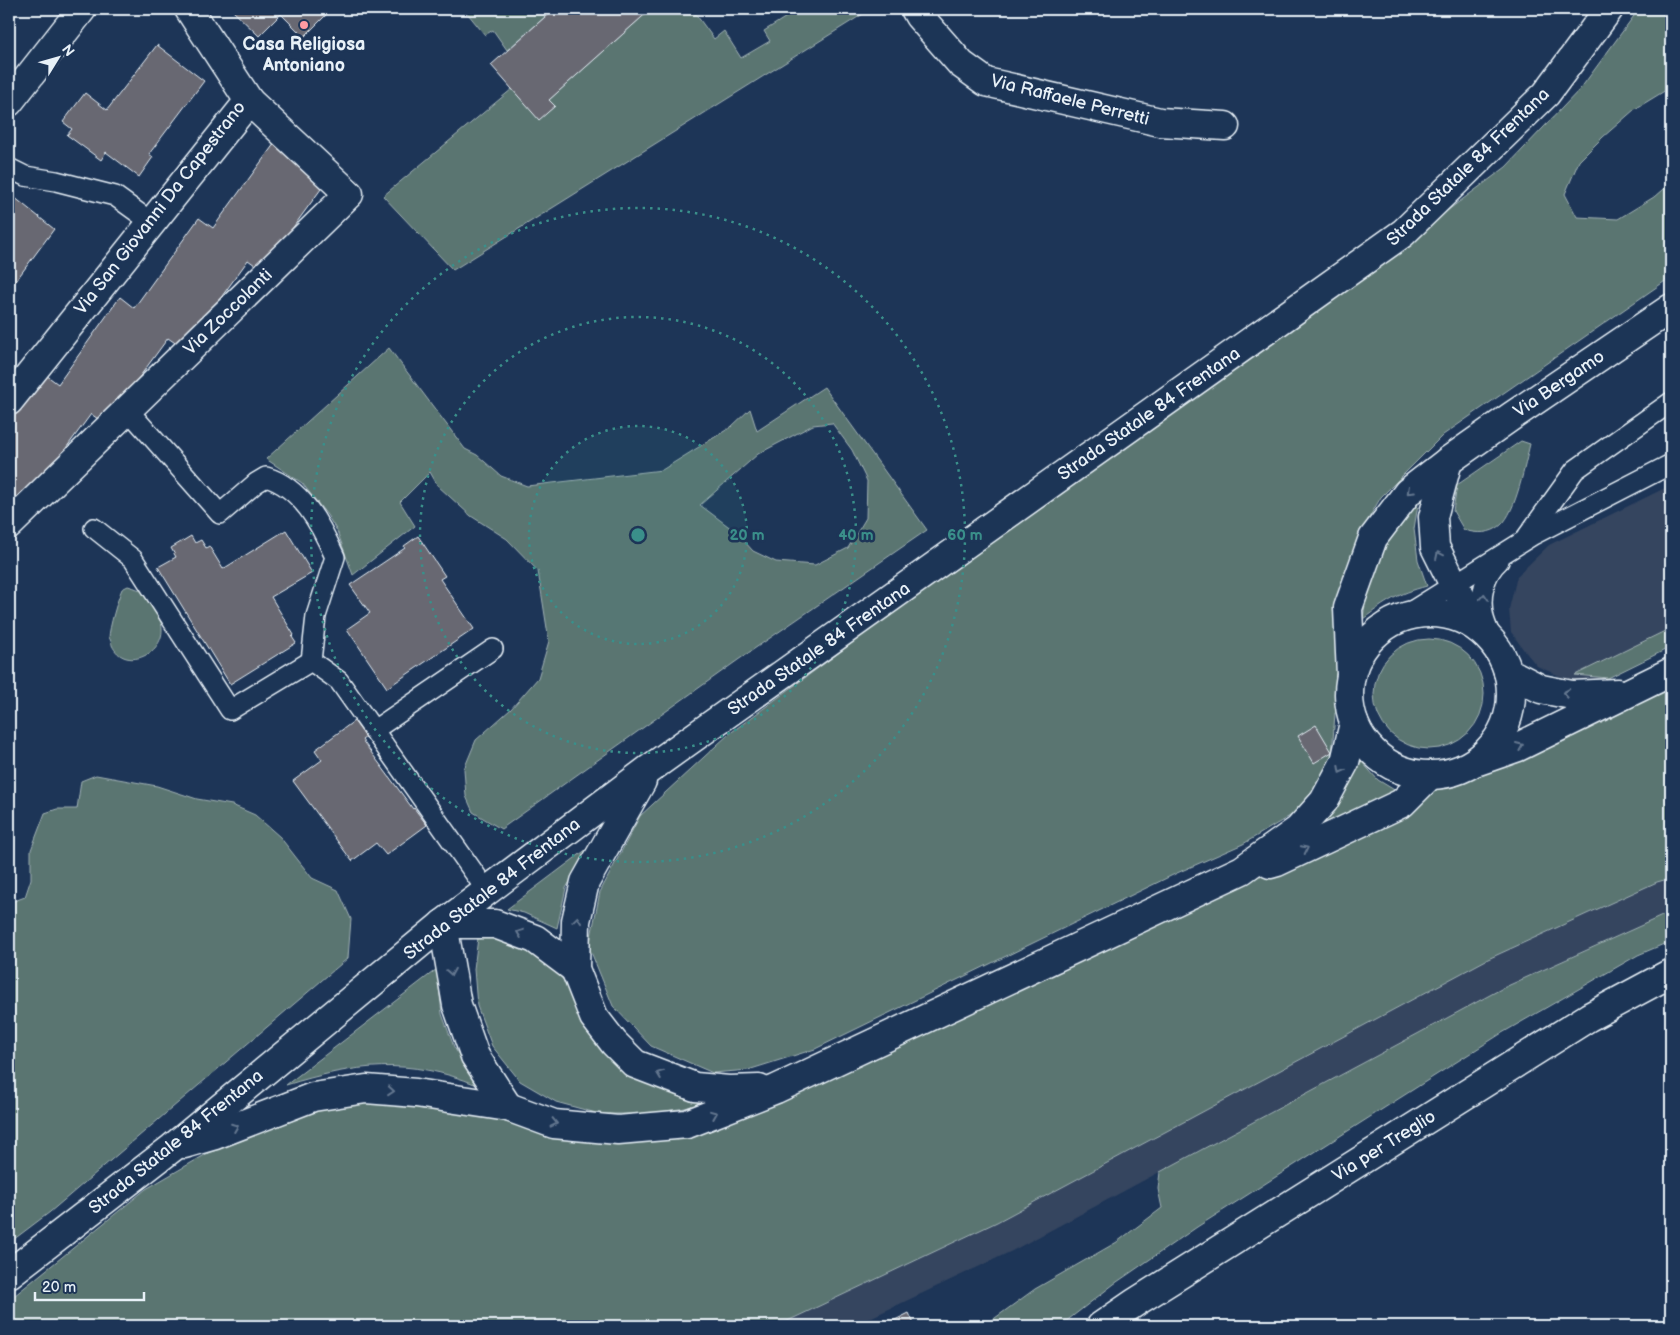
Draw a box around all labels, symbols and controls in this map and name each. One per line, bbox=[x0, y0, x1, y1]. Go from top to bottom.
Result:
marker: Casa Religiosa Antoniano bbox=[298, 19, 310, 31]
north arrow bbox=[32, 32, 82, 82]
place label: Casa Religiosa Antoniano bbox=[243, 34, 365, 76]
text: N bbox=[58, 41, 78, 60]
street label: Via Raffaele Perretti bbox=[989, 70, 1151, 130]
street label: Strada Statale 84 Frentana bbox=[1382, 84, 1554, 250]
street label: Via San Giovanni Da Capestrano bbox=[70, 97, 250, 319]
street label: Via Zoccolanti bbox=[179, 265, 277, 359]
street label: Strada Statale 84 Frentana bbox=[1054, 343, 1244, 485]
street label: Via Bergamo bbox=[1510, 346, 1608, 422]
one-way arrow bbox=[1407, 485, 1416, 494]
centre of rings bbox=[629, 526, 647, 544]
text: 20 m bbox=[730, 526, 765, 545]
text: 40 m bbox=[838, 526, 874, 545]
text: 60 m bbox=[947, 526, 983, 545]
one-way arrow bbox=[1435, 552, 1445, 561]
street label: Strada Statale 84 Frentana bbox=[724, 578, 914, 720]
one-way arrow bbox=[1478, 593, 1489, 601]
one-way arrow bbox=[1562, 689, 1570, 699]
one-way arrow bbox=[1515, 741, 1524, 752]
one-way arrow bbox=[1337, 765, 1347, 774]
street label: Strada Statale 84 Frentana bbox=[400, 814, 584, 964]
one-way arrow bbox=[1299, 845, 1308, 855]
one-way arrow bbox=[571, 916, 582, 924]
one-way arrow bbox=[516, 929, 525, 940]
one-way arrow bbox=[446, 968, 456, 976]
street label: Strada Statale 84 Frentana bbox=[85, 1065, 267, 1219]
one-way arrow bbox=[656, 1069, 665, 1080]
one-way arrow bbox=[387, 1086, 395, 1097]
street label: Via per Treglio bbox=[1328, 1106, 1440, 1186]
one-way arrow bbox=[709, 1109, 717, 1119]
one-way arrow bbox=[549, 1117, 558, 1128]
one-way arrow bbox=[230, 1123, 238, 1133]
scale bar bbox=[35, 1270, 144, 1302]
text: 20 m bbox=[42, 1278, 76, 1297]

